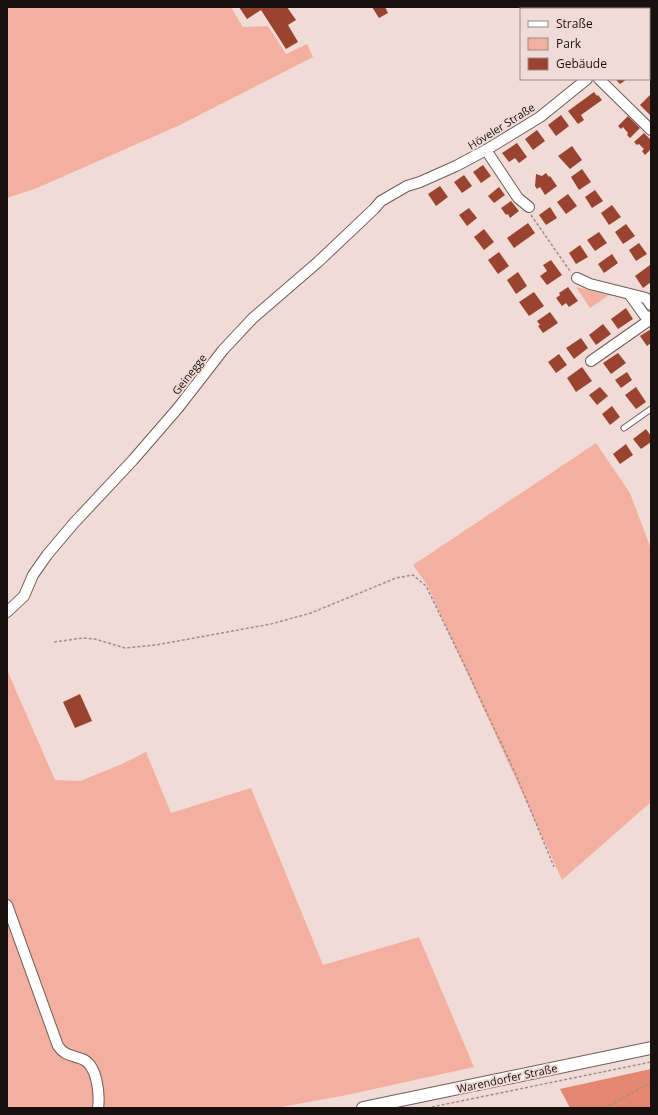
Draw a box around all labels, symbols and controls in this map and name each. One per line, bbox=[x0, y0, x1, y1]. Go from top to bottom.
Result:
legend bbox=[520, 8, 650, 80]
text: Straße bbox=[556, 15, 593, 32]
text: Park bbox=[556, 35, 582, 52]
text: Gebäude bbox=[556, 55, 607, 72]
street label: Höveler Straße bbox=[465, 99, 537, 153]
street label: Geinegge bbox=[168, 350, 210, 398]
street label: Warendorfer Straße bbox=[455, 1060, 559, 1096]

